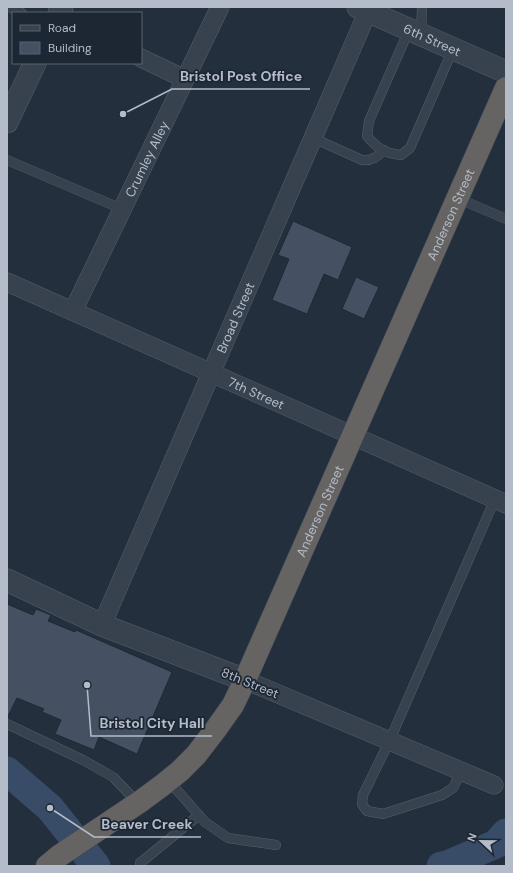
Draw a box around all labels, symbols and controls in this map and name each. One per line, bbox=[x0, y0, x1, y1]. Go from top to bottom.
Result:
legend bbox=[12, 12, 142, 64]
street label: 6th Street bbox=[401, 19, 464, 60]
text: Road bbox=[48, 20, 76, 36]
text: Building bbox=[48, 40, 92, 56]
callout: Bristol Post Office bbox=[172, 63, 310, 89]
text: Bristol Post Office bbox=[180, 67, 302, 85]
street label: Crumley Alley bbox=[121, 118, 172, 200]
street label: Anderson Street bbox=[423, 166, 478, 263]
street label: Broad Street bbox=[212, 279, 258, 356]
street label: 7th Street bbox=[226, 373, 287, 413]
street label: Anderson Street bbox=[292, 462, 347, 559]
street label: 8th Street bbox=[219, 664, 281, 702]
callout: Bristol City Hall bbox=[91, 710, 212, 736]
text: Bristol City Hall bbox=[100, 714, 204, 732]
callout: Beaver Creek bbox=[94, 811, 201, 837]
text: Beaver Creek bbox=[101, 815, 193, 833]
north arrow bbox=[461, 821, 501, 861]
text: N bbox=[464, 831, 480, 844]

